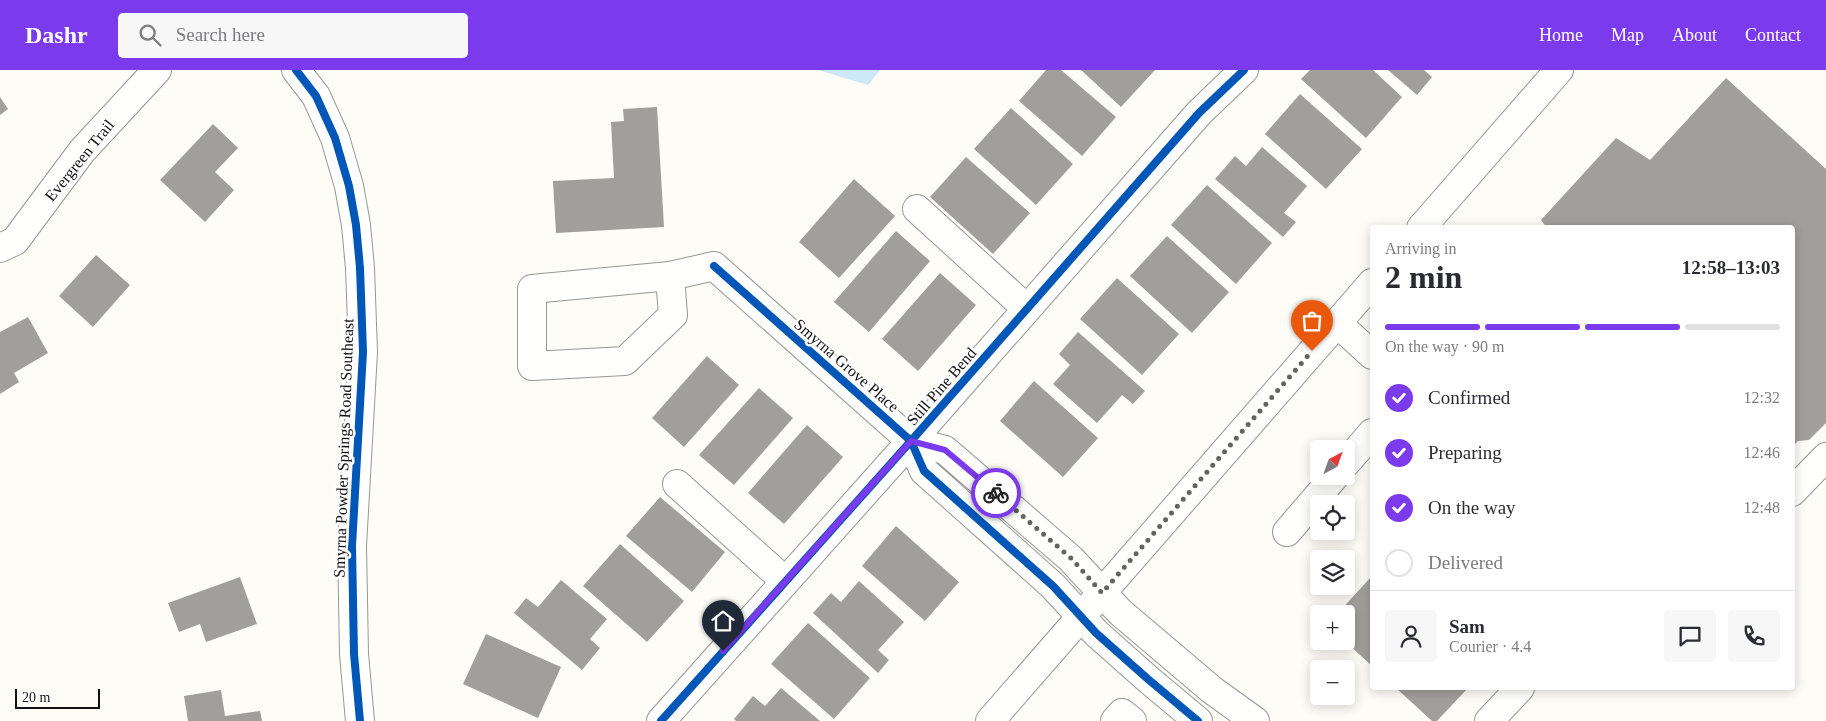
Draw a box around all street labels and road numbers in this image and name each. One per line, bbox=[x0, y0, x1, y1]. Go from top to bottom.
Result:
street label: Evergreen Trail bbox=[41, 116, 118, 205]
street label: Smyrna Grove Place bbox=[790, 316, 902, 416]
street label: Smyrna Powder Springs Road Southeast bbox=[330, 317, 358, 578]
street label: Still Pine Bend bbox=[903, 344, 980, 428]

